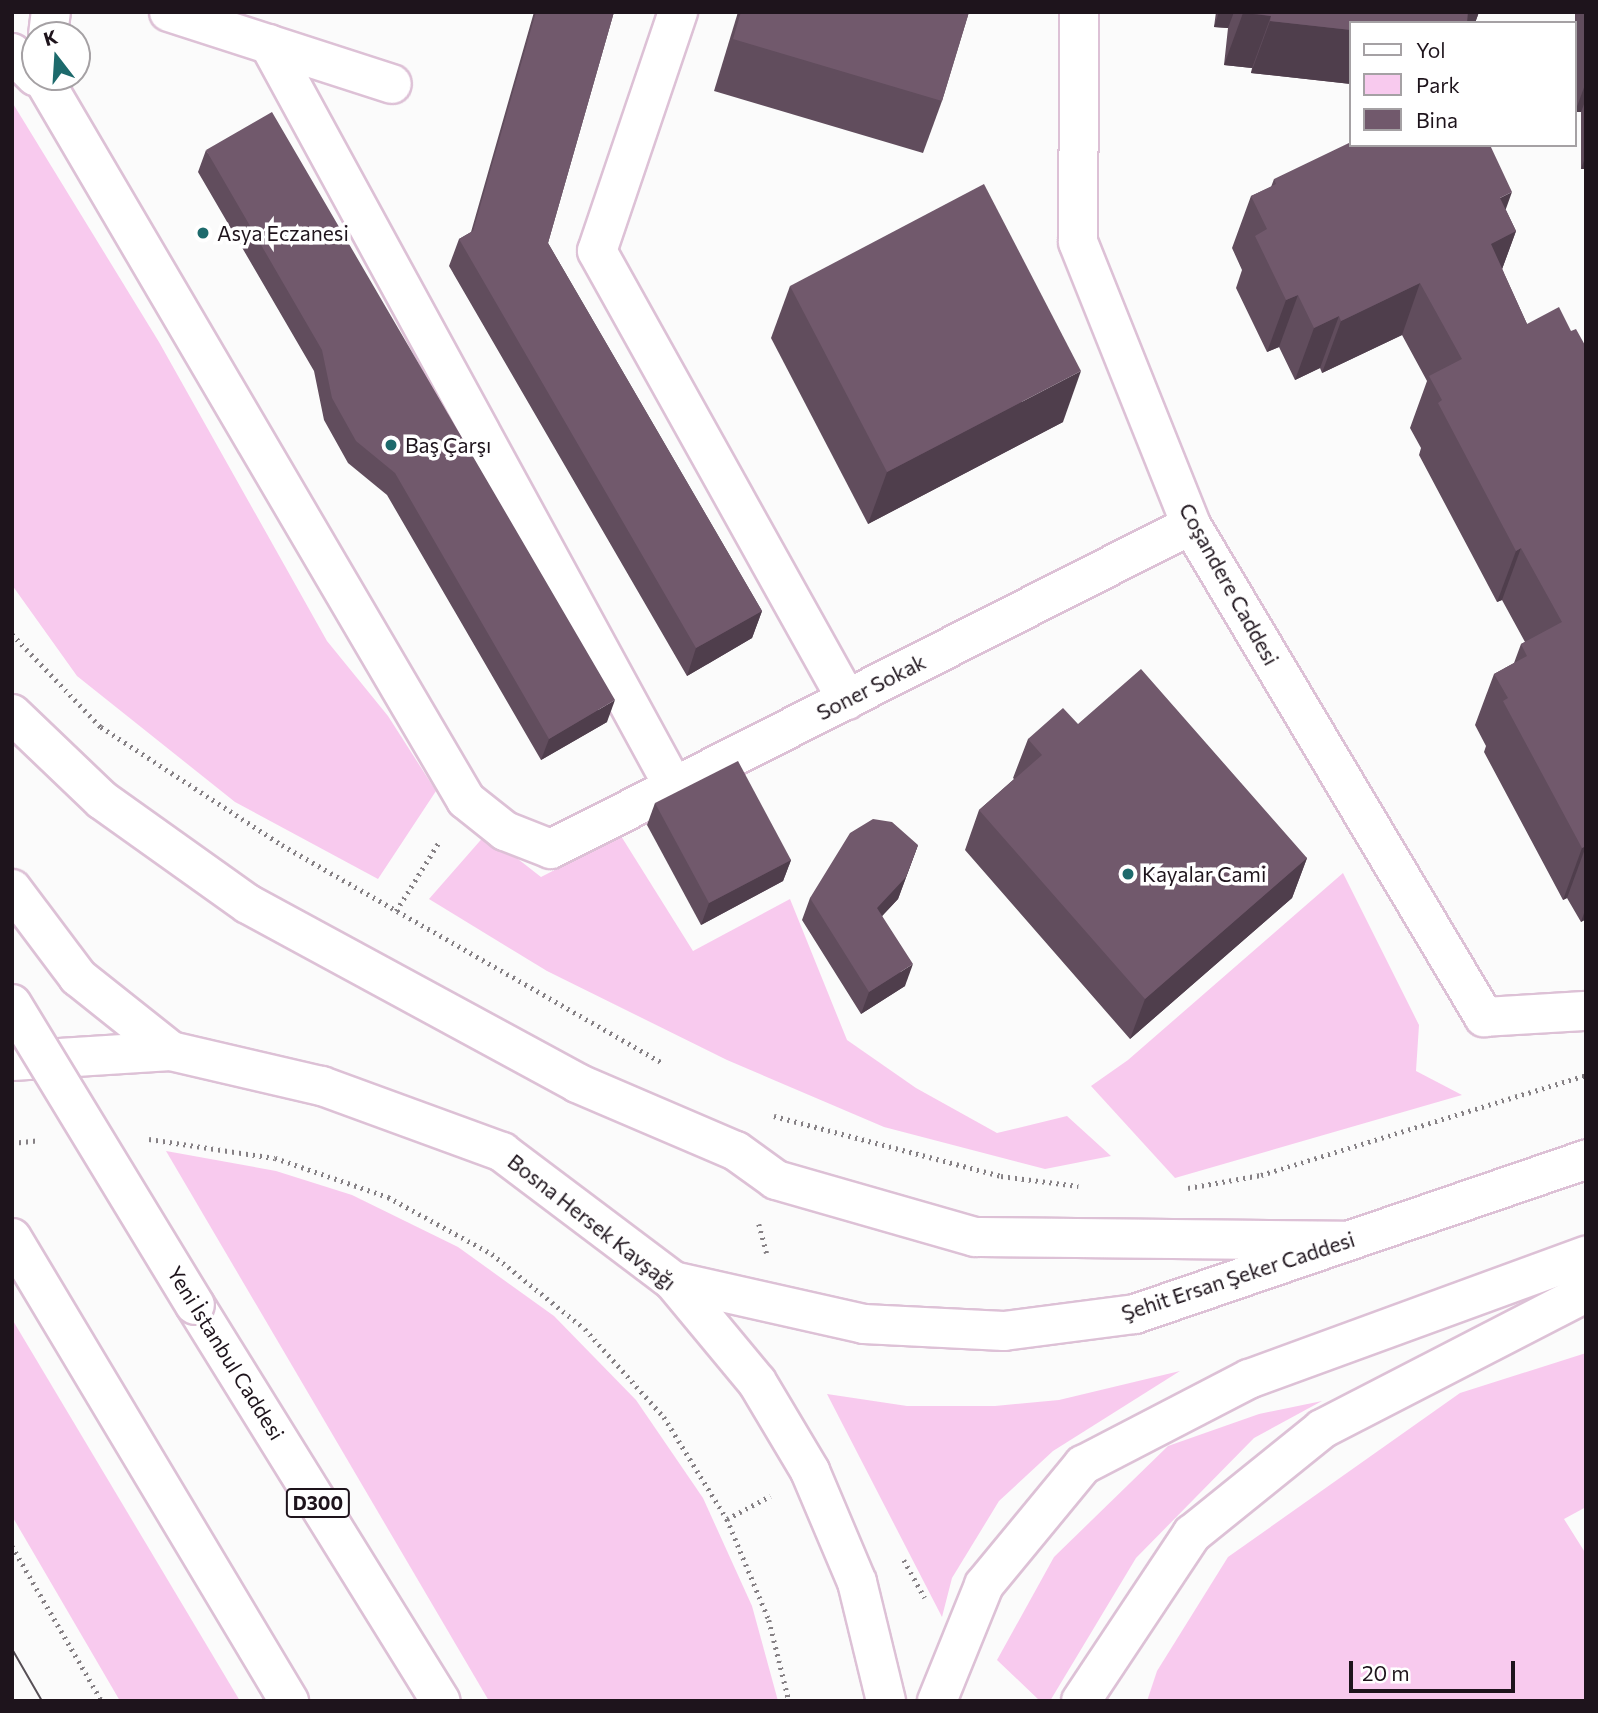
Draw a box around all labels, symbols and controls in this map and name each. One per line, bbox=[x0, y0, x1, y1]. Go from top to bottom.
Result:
north arrow bbox=[21, 21, 91, 91]
legend bbox=[1350, 21, 1577, 147]
text: K bbox=[41, 24, 60, 50]
text: Yol bbox=[1416, 37, 1446, 62]
text: Park bbox=[1416, 72, 1460, 97]
text: Bina bbox=[1416, 107, 1458, 132]
place label: Asya Eczanesi bbox=[217, 220, 349, 246]
marker: Asya Eczanesi bbox=[195, 225, 211, 241]
place label: Baş Çarşı bbox=[405, 432, 491, 458]
marker: Baş Çarşı bbox=[383, 437, 399, 453]
street label: Coşandere Caddesi bbox=[1174, 499, 1284, 669]
street label: Soner Sokak bbox=[812, 649, 930, 725]
place label: Kayalar Cami bbox=[1142, 861, 1266, 887]
marker: Kayalar Cami bbox=[1120, 866, 1136, 882]
street label: Bosna Hersek Kavşağı bbox=[503, 1149, 681, 1295]
street label: Şehit Ersan Şeker Caddesi bbox=[1118, 1226, 1358, 1326]
street label: Yeni İstanbul Caddesi bbox=[162, 1261, 290, 1445]
road number: D300 bbox=[285, 1488, 351, 1518]
scale bar bbox=[1353, 1646, 1519, 1690]
text: 20 m bbox=[1362, 1660, 1410, 1685]

